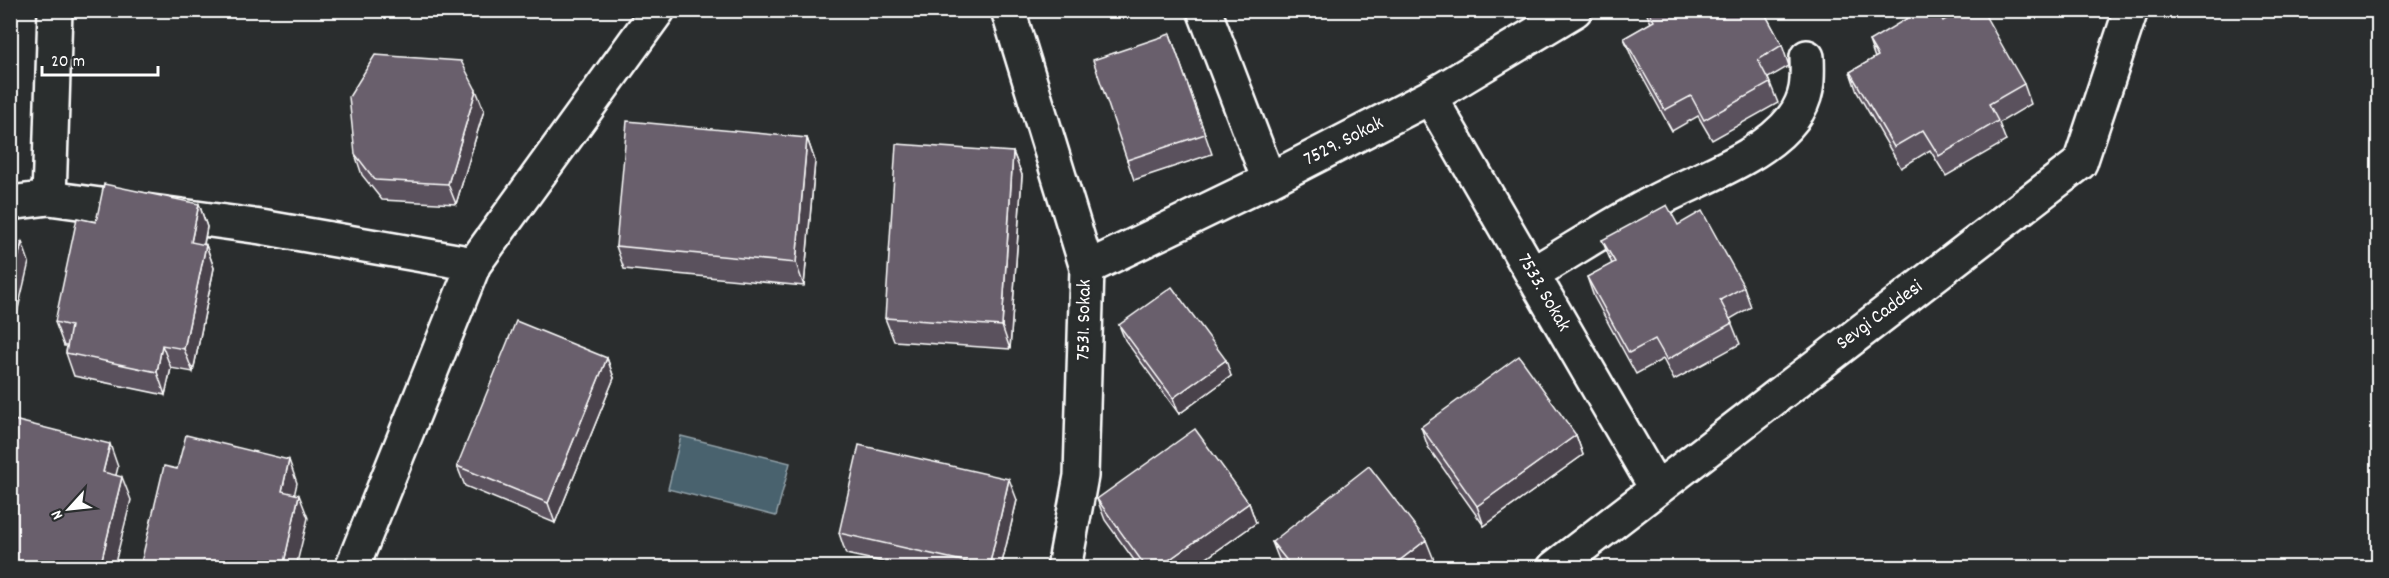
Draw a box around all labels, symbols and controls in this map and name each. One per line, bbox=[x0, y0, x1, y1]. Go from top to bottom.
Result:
scale bar bbox=[42, 39, 158, 77]
text: 20 m bbox=[51, 50, 85, 75]
street label: 7529. Sokak bbox=[1299, 110, 1389, 174]
street label: 7533. Sokak bbox=[1509, 249, 1577, 337]
street label: Sevgi Caddesi bbox=[1831, 274, 1929, 358]
street label: 7531. Sokak bbox=[1070, 279, 1100, 361]
north arrow bbox=[39, 479, 99, 539]
text: N bbox=[46, 506, 70, 523]

